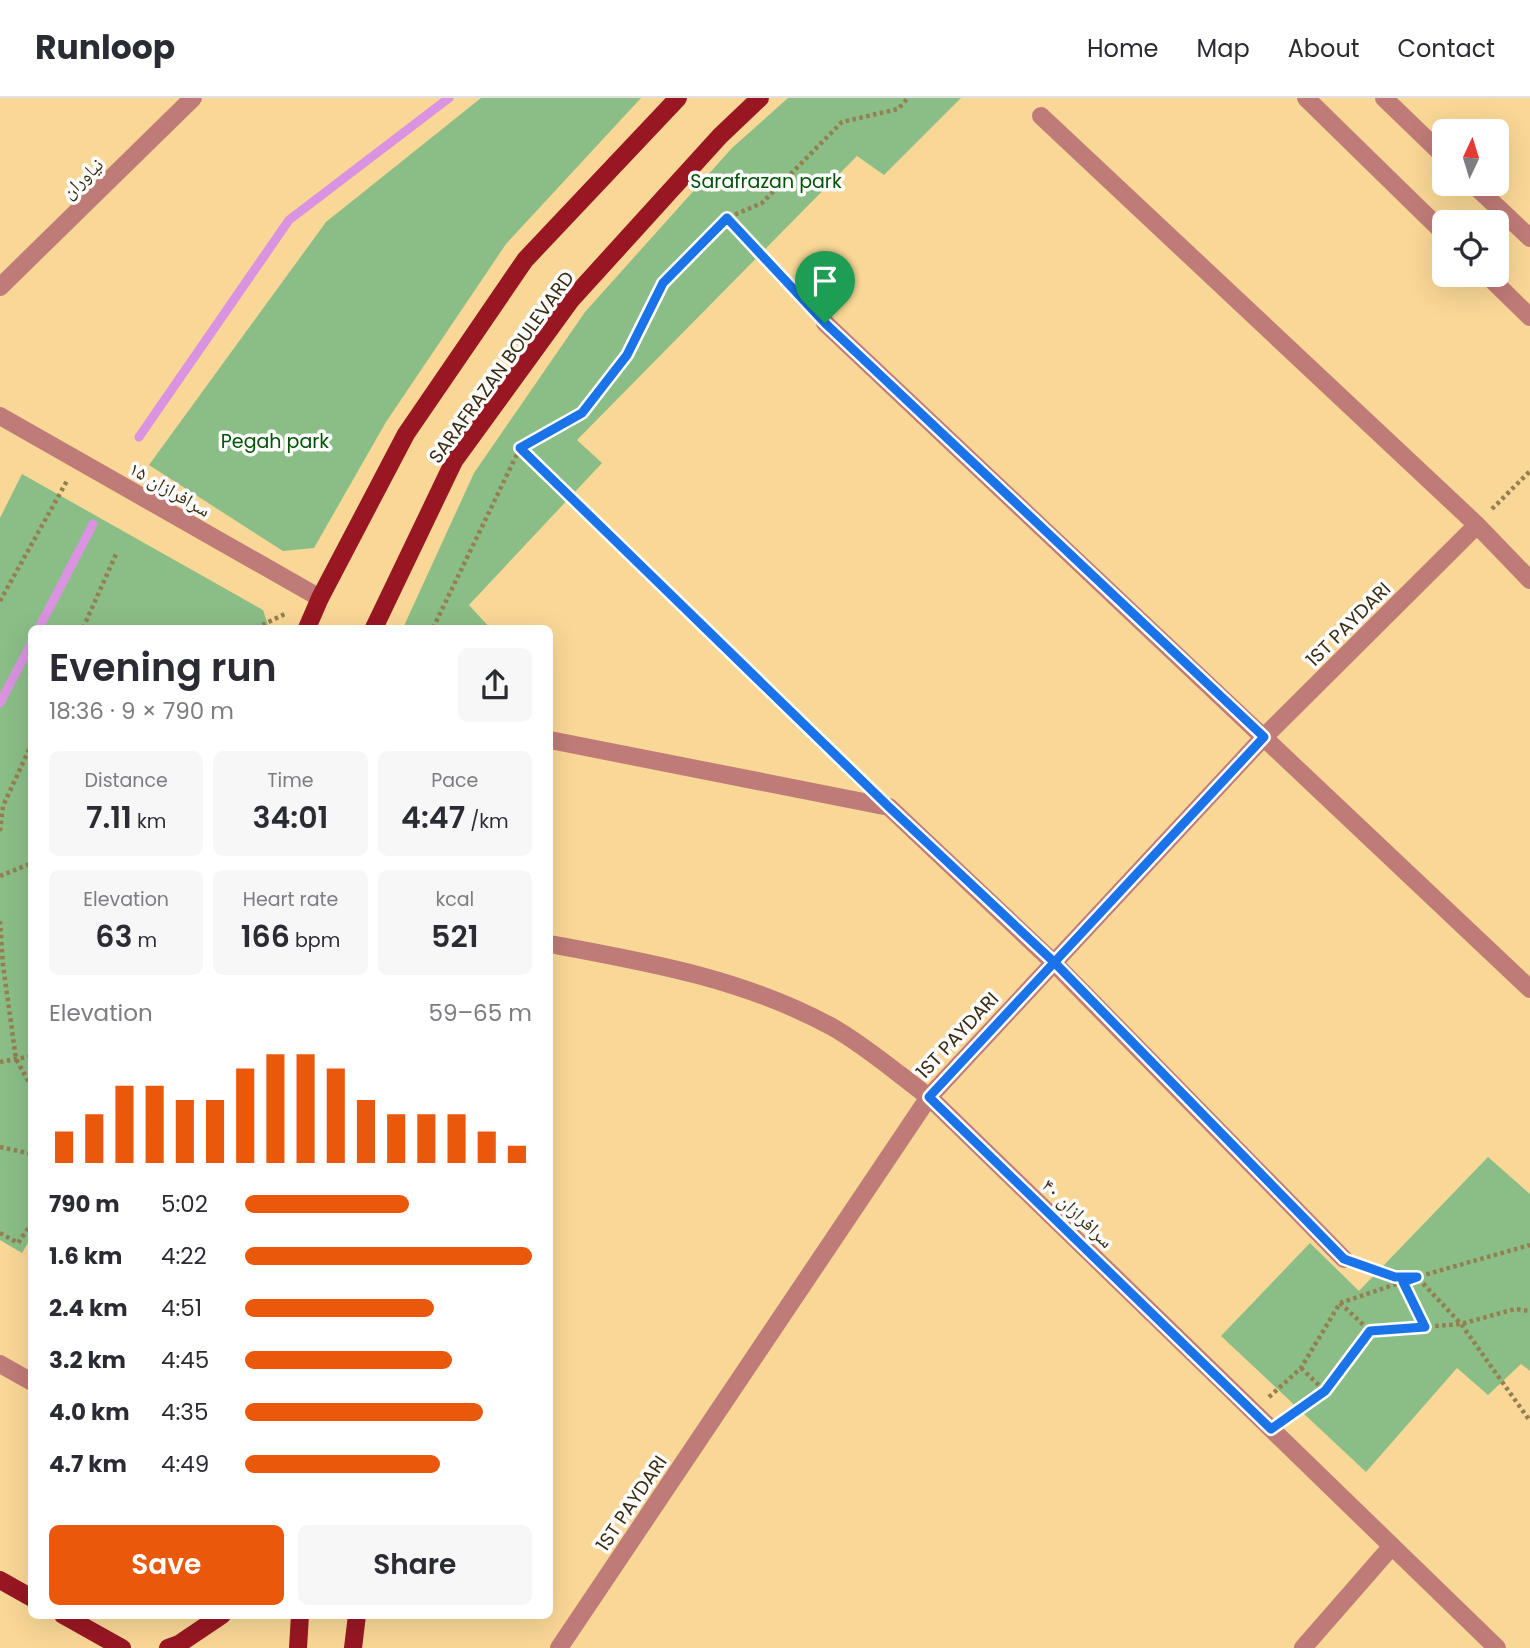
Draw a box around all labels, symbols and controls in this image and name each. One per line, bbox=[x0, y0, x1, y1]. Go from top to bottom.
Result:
text: Runloop bbox=[35, 24, 175, 71]
text: Home bbox=[1087, 32, 1159, 65]
text: Map bbox=[1197, 32, 1250, 65]
text: About bbox=[1288, 32, 1359, 65]
text: Contact bbox=[1397, 32, 1495, 65]
north arrow bbox=[1432, 119, 1508, 196]
map controls bbox=[1432, 119, 1509, 287]
street label: نیاوران bbox=[55, 152, 109, 205]
park label: Sarafrazan park bbox=[690, 168, 842, 195]
button: locate bbox=[1432, 210, 1509, 287]
pin bbox=[795, 251, 855, 323]
icon: arrive bbox=[806, 262, 844, 300]
street label: SARAFRAZAN BOULEVARD bbox=[422, 266, 580, 469]
park label: Pegah park bbox=[221, 428, 329, 455]
street label: سرافرازان ۱۵ bbox=[124, 455, 215, 524]
street label: 1ST PAYDARI bbox=[1300, 576, 1397, 673]
text: Evening run bbox=[49, 641, 277, 694]
button: share bbox=[458, 648, 532, 722]
text: 18:36 · 9 × 790 m bbox=[49, 695, 234, 727]
text: Distance bbox=[85, 767, 168, 794]
text: Time bbox=[267, 767, 314, 794]
text: Pace bbox=[431, 767, 478, 794]
text: 7.11 bbox=[86, 796, 132, 839]
text: 34:01 bbox=[253, 796, 328, 839]
text: 4:47 bbox=[401, 796, 465, 839]
text: km bbox=[132, 808, 166, 835]
text: /km bbox=[465, 808, 509, 835]
text: Elevation bbox=[83, 886, 169, 913]
text: Heart rate bbox=[243, 886, 338, 913]
text: kcal bbox=[435, 886, 474, 913]
text: 63 bbox=[95, 915, 132, 958]
text: 166 bbox=[241, 915, 290, 958]
text: 521 bbox=[431, 915, 479, 958]
text: m bbox=[132, 927, 157, 954]
text: bpm bbox=[290, 927, 340, 954]
street label: 1ST PAYDARI bbox=[910, 986, 1005, 1085]
text: Elevation bbox=[49, 997, 153, 1029]
text: 59–65 m bbox=[429, 997, 532, 1029]
street label: سرافرازان ۴۰ bbox=[1036, 1172, 1119, 1254]
text: 790 m bbox=[49, 1188, 120, 1220]
text: 5:02 bbox=[161, 1188, 208, 1220]
text: 1.6 km bbox=[49, 1240, 122, 1272]
text: 4:22 bbox=[161, 1240, 207, 1272]
text: 2.4 km bbox=[49, 1292, 128, 1324]
text: 4:51 bbox=[161, 1292, 202, 1324]
text: 3.2 km bbox=[49, 1344, 126, 1376]
text: 4:45 bbox=[161, 1344, 209, 1376]
text: 4.0 km bbox=[49, 1396, 130, 1428]
text: 4:35 bbox=[161, 1396, 208, 1428]
text: 4.7 km bbox=[49, 1448, 127, 1480]
text: 4:49 bbox=[161, 1448, 209, 1480]
street label: 1ST PAYDARI bbox=[589, 1450, 673, 1556]
button: Save bbox=[49, 1525, 284, 1605]
button: Share bbox=[298, 1525, 532, 1605]

